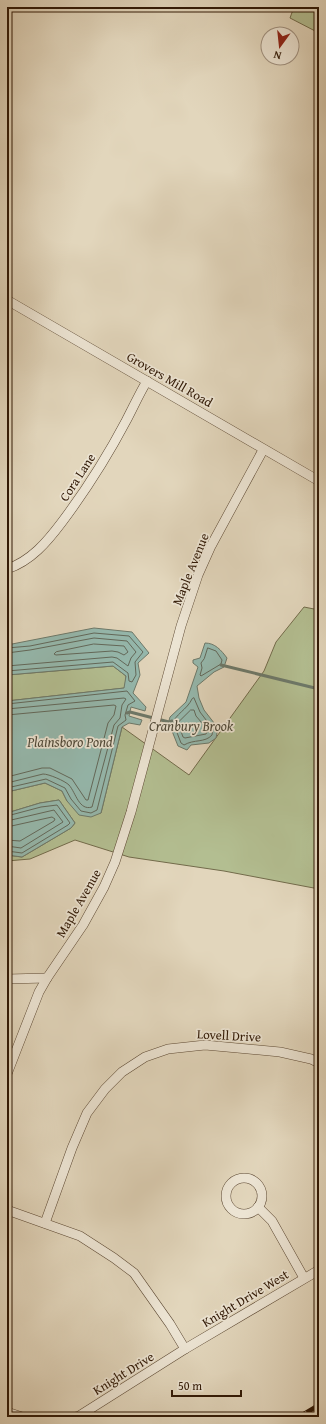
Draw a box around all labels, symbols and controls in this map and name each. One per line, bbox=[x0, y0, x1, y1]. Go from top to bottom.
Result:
north arrow bbox=[260, 26, 300, 66]
text: N bbox=[271, 47, 283, 64]
street label: Grovers Mill Road bbox=[123, 347, 216, 412]
street label: Cora Lane bbox=[55, 450, 100, 505]
street label: Maple Avenue bbox=[167, 530, 214, 608]
water label: Cranbury Brook bbox=[149, 716, 234, 736]
water label: Plainsboro Pond bbox=[26, 732, 113, 752]
street label: Maple Avenue bbox=[51, 865, 106, 941]
street label: Lovell Drive bbox=[196, 1024, 262, 1047]
street label: Knight Drive West bbox=[198, 1265, 293, 1332]
street label: Knight Drive bbox=[89, 1347, 158, 1400]
scale bar bbox=[172, 1372, 241, 1398]
text: 50 m bbox=[178, 1377, 202, 1394]

